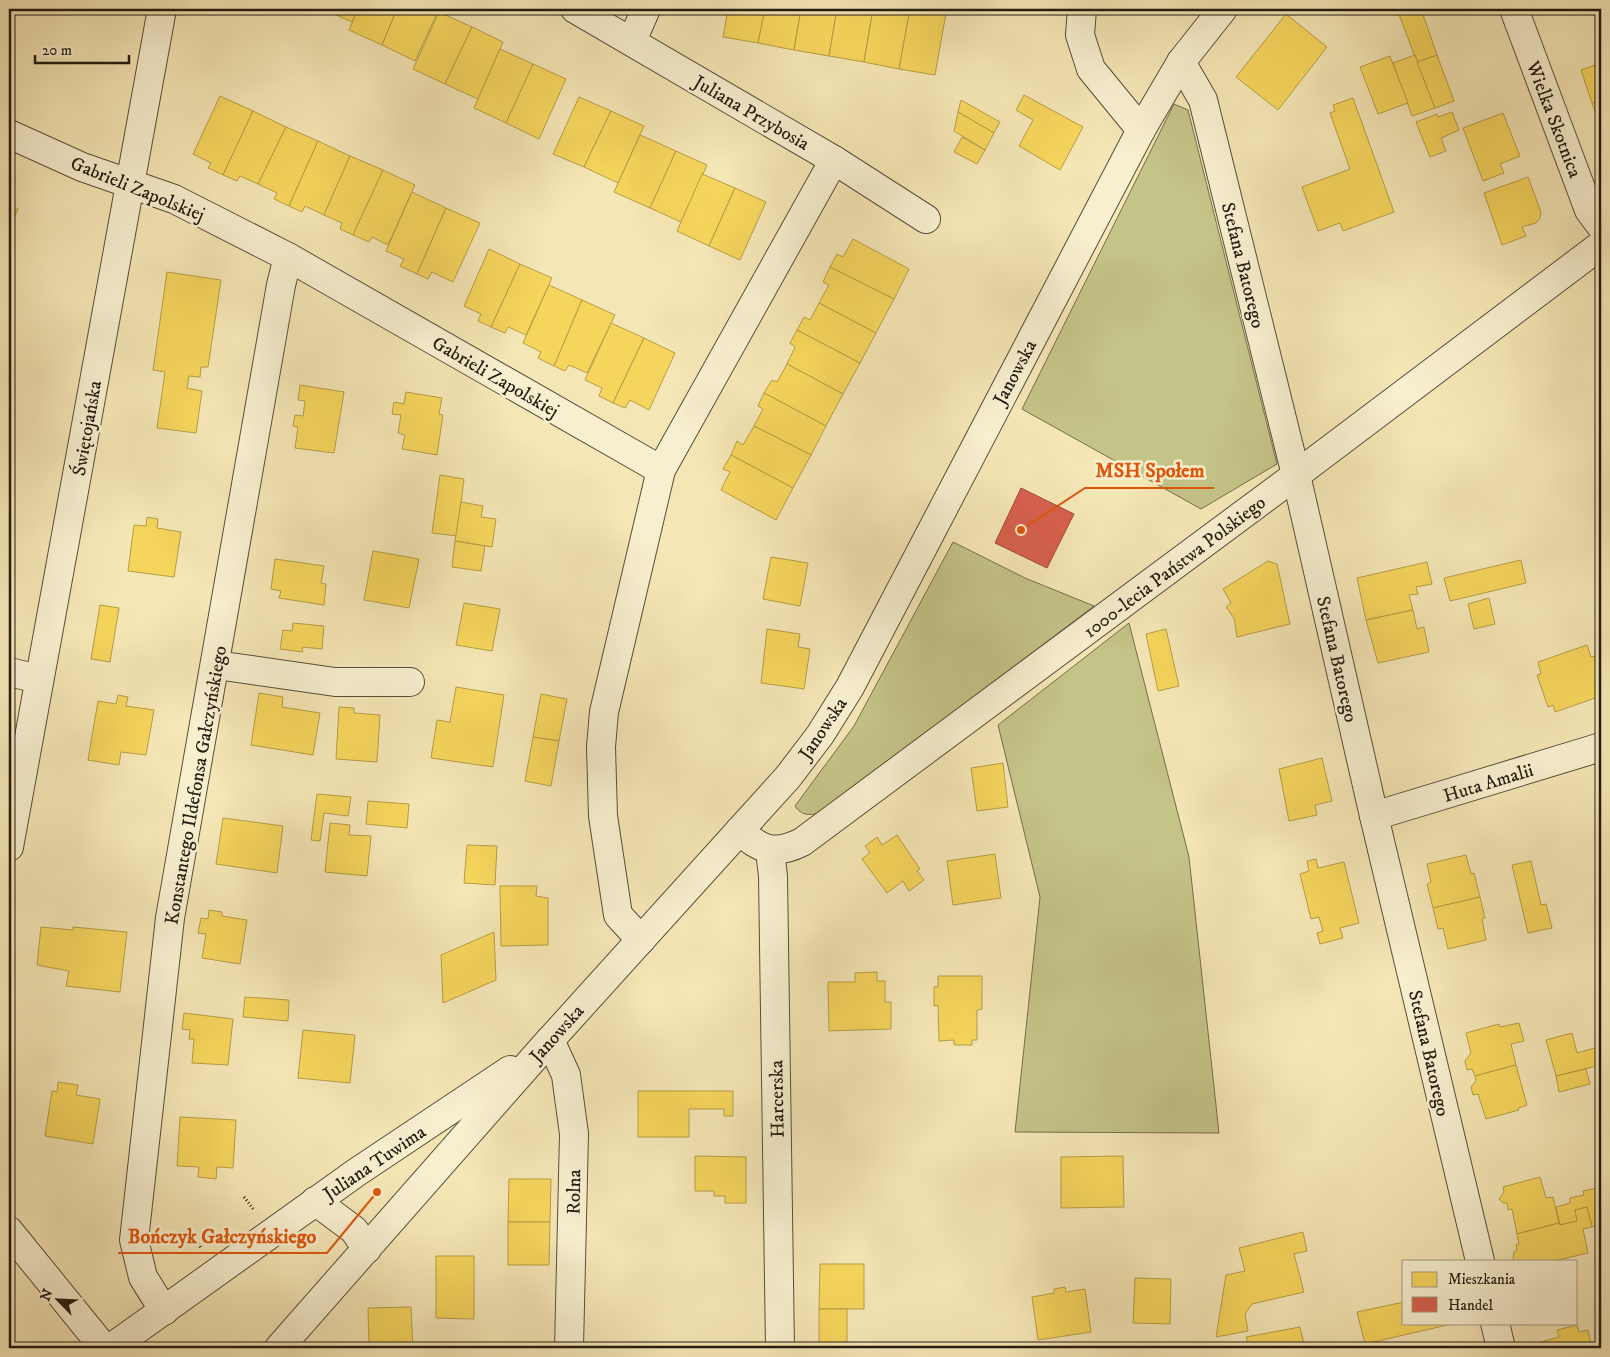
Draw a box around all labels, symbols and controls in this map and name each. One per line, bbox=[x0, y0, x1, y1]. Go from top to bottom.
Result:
scale bar bbox=[35, 32, 129, 64]
text: 20 m bbox=[42, 41, 72, 60]
street label: Wielka Skotnica bbox=[1520, 57, 1586, 181]
street label: Juliana Przybosia bbox=[688, 70, 813, 156]
street label: Gabrieli Zapolskiej bbox=[67, 152, 208, 227]
street label: Stefana Batorego bbox=[1216, 200, 1269, 331]
street label: Gabrieli Zapolskiej bbox=[428, 332, 563, 423]
street label: Janowska bbox=[988, 336, 1042, 411]
street label: Świętojańska bbox=[66, 378, 107, 478]
callout: MSH Społem bbox=[1085, 453, 1214, 488]
text: MSH Społem bbox=[1095, 459, 1205, 484]
street label: 1000-lecia Państwa Polskiego bbox=[1079, 491, 1271, 643]
street label: Stefana Batorego bbox=[1311, 594, 1362, 725]
street label: Konstantego Ildefonsa Gałczyńskiego bbox=[161, 644, 232, 927]
street label: Janowska bbox=[793, 693, 852, 766]
street label: Huta Amalii bbox=[1441, 759, 1536, 808]
street label: Stefana Batorego bbox=[1403, 988, 1454, 1119]
street label: Janowska bbox=[524, 1000, 589, 1069]
street label: Harcerska bbox=[765, 1060, 790, 1138]
street label: Juliana Tuwima bbox=[318, 1121, 430, 1207]
street label: Rolna bbox=[563, 1169, 586, 1215]
callout: Bończyk Gałczyńskiego bbox=[118, 1218, 327, 1253]
text: Bończyk Gałczyńskiego bbox=[128, 1225, 316, 1250]
legend bbox=[1402, 1260, 1578, 1324]
text: Mieszkania bbox=[1448, 1270, 1516, 1289]
north arrow bbox=[32, 1274, 82, 1324]
text: N bbox=[36, 1286, 58, 1304]
text: Handel bbox=[1448, 1296, 1493, 1315]

